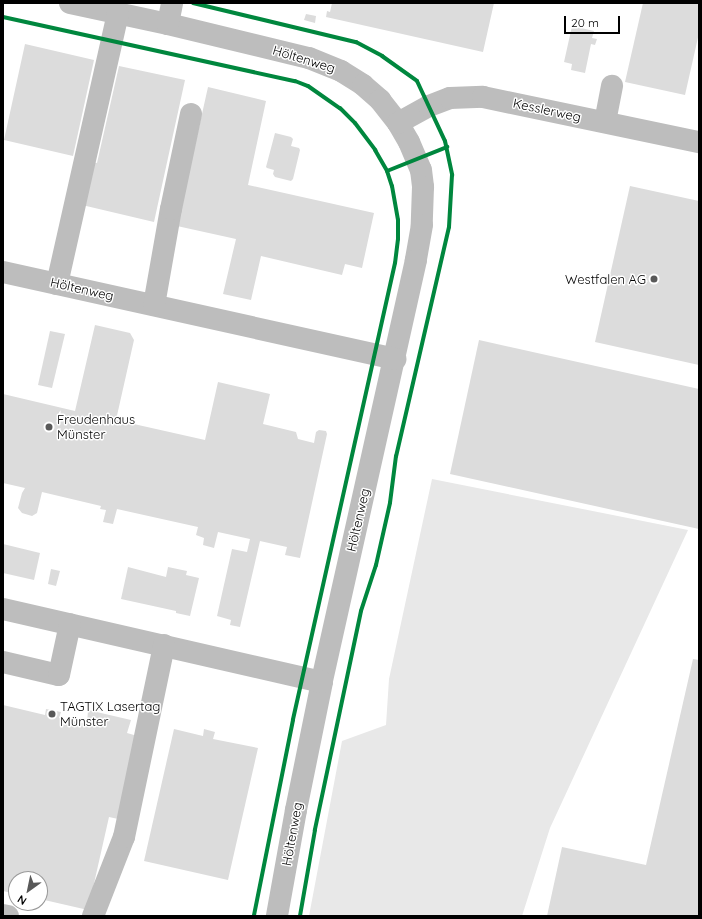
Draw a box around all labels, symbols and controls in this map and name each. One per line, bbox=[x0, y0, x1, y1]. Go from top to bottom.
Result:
scale bar bbox=[566, 8, 622, 34]
text: 20 m bbox=[571, 15, 599, 30]
street label: Höltenweg bbox=[271, 42, 337, 76]
street label: Kesslerweg bbox=[512, 95, 582, 125]
place label: Westfalen AG bbox=[565, 271, 646, 287]
street label: Höltenweg bbox=[49, 274, 115, 304]
marker: Westfalen AG bbox=[649, 274, 659, 284]
place label: Freudenhaus Münster bbox=[57, 412, 135, 443]
marker: Freudenhaus Münster bbox=[44, 422, 54, 432]
street label: Höltenweg bbox=[343, 487, 373, 553]
place label: TAGTIX Lasertag Münster bbox=[60, 699, 160, 730]
marker: TAGTIX Lasertag Münster bbox=[47, 709, 57, 719]
street label: Höltenweg bbox=[279, 801, 305, 867]
north arrow bbox=[8, 871, 48, 911]
text: N bbox=[15, 892, 29, 908]

